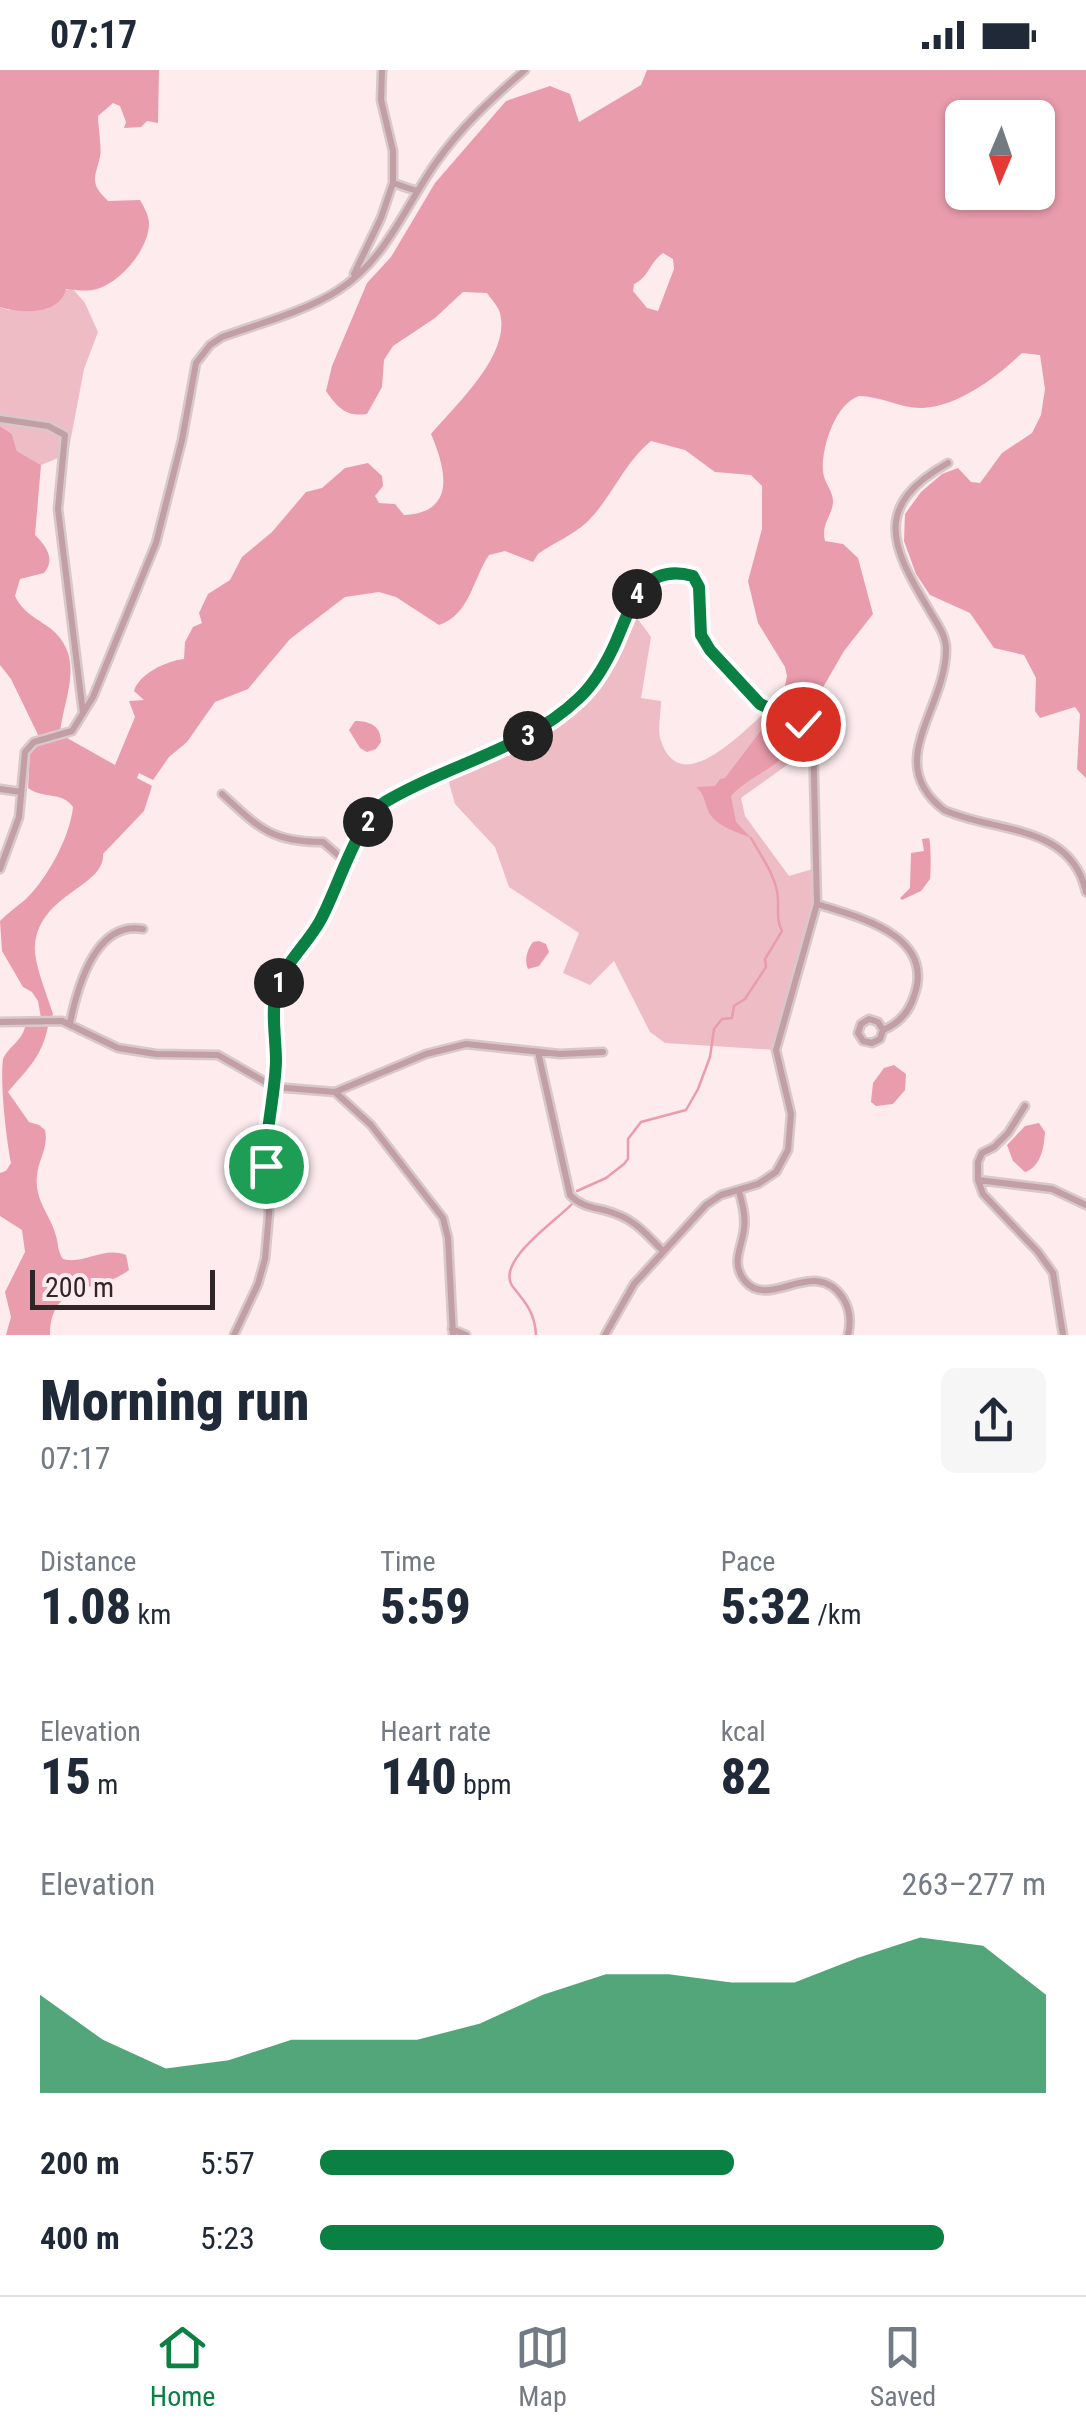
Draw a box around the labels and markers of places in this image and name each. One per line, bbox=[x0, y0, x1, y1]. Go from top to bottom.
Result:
pin: 4 bbox=[612, 569, 662, 619]
pin bbox=[761, 682, 846, 767]
pin: 3 bbox=[503, 711, 553, 761]
pin: 2 bbox=[343, 797, 393, 847]
pin: 1 bbox=[254, 958, 304, 1008]
pin bbox=[224, 1124, 309, 1209]

